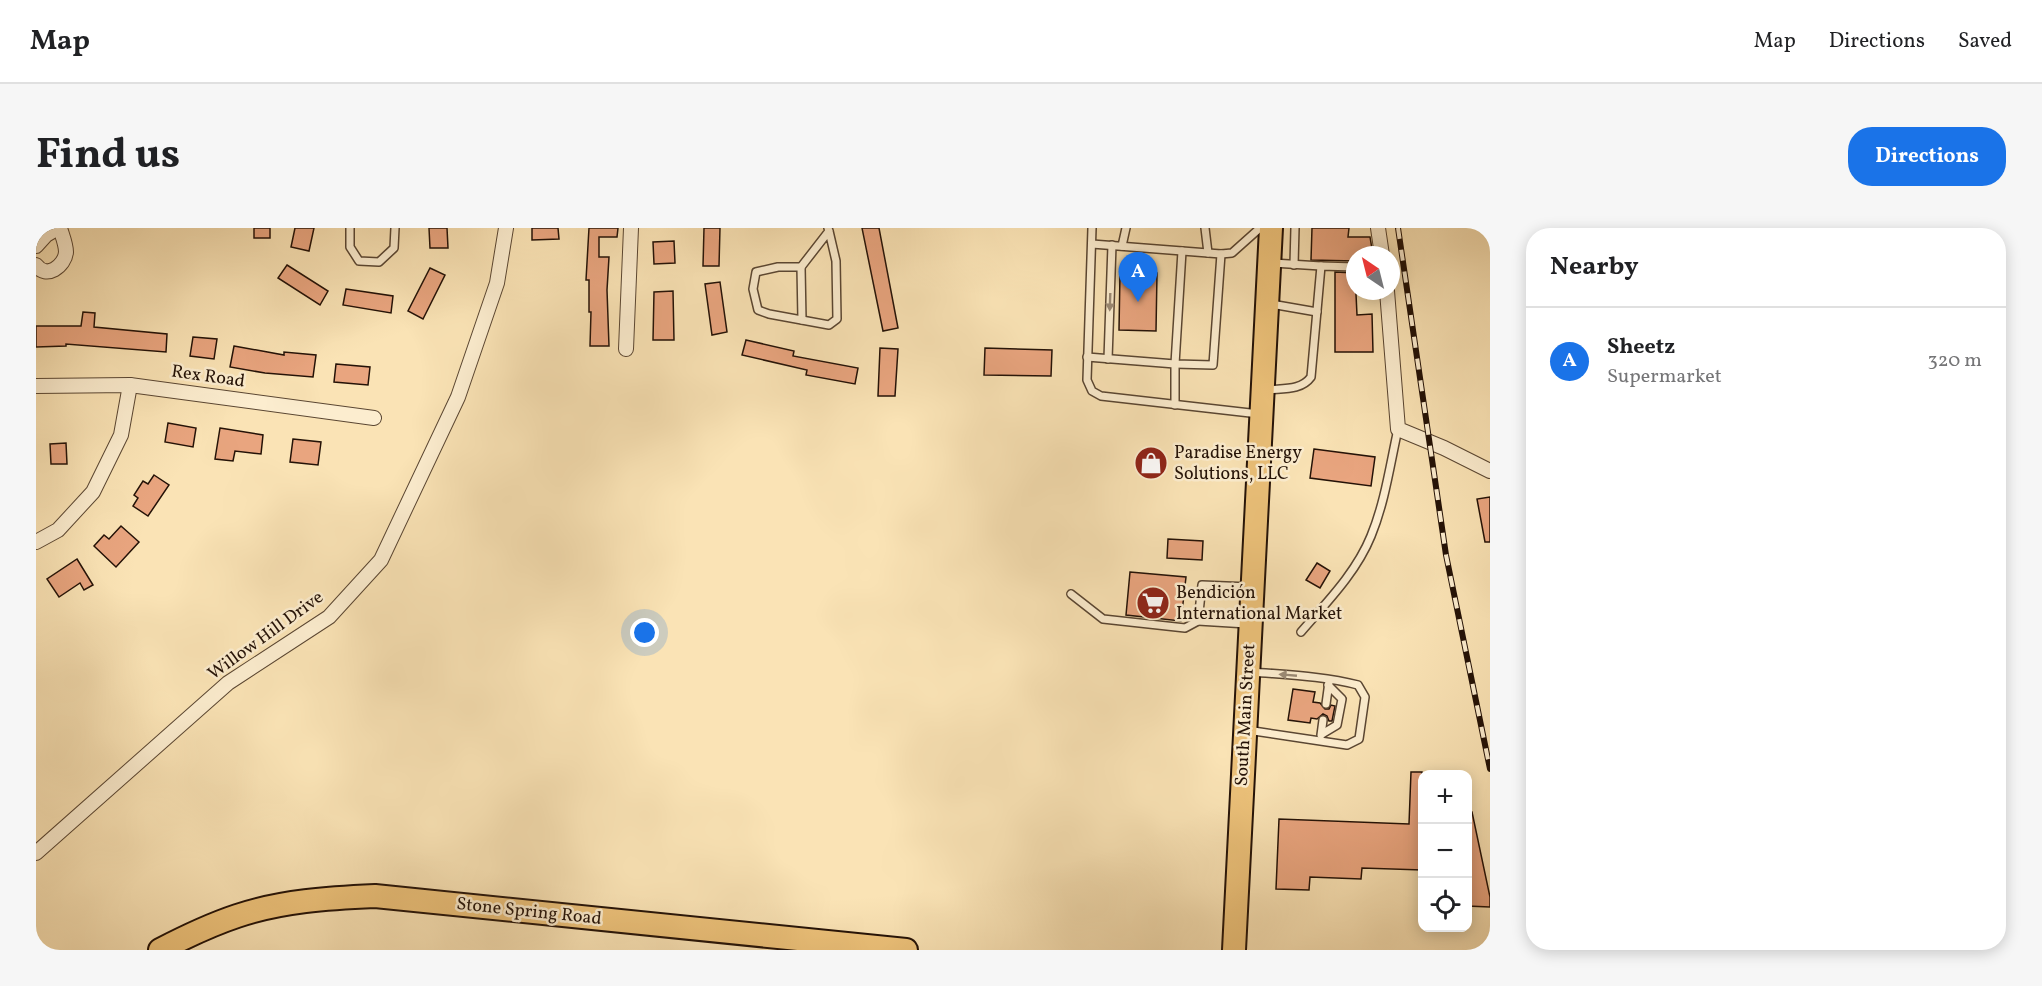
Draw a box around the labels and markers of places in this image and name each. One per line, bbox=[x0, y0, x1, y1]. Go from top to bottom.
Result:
pin: A bbox=[1118, 253, 1158, 302]
place label: Paradise Energy Solutions, LLC bbox=[1174, 441, 1302, 487]
shop icon: Paradise Energy Solutions, LLC bbox=[1133, 445, 1169, 481]
place label: Bendición International Market bbox=[1176, 581, 1342, 627]
supermarket icon: Bendición International Market bbox=[1135, 585, 1171, 621]

